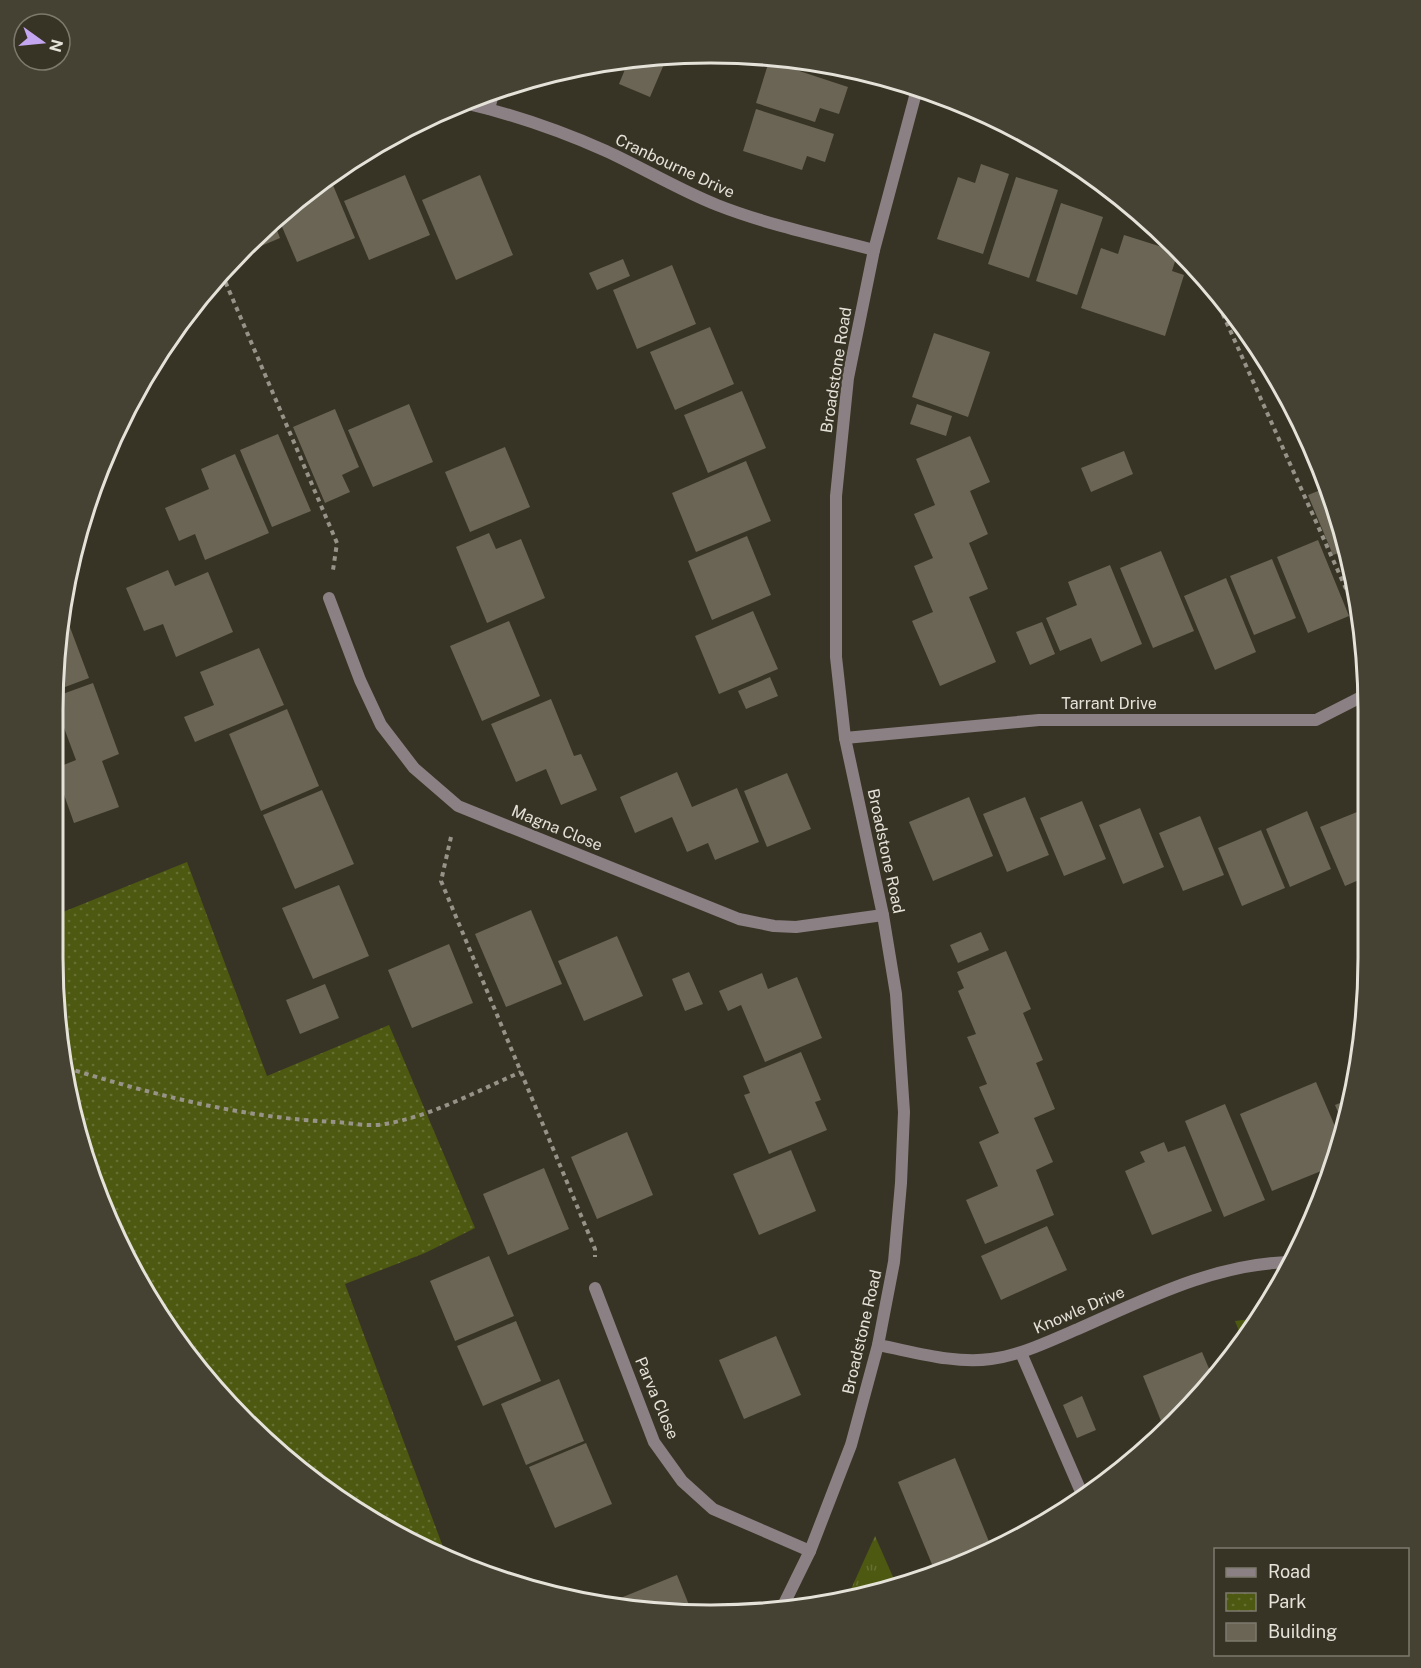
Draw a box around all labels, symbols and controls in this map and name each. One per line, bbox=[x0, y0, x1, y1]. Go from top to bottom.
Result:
north arrow bbox=[12, 12, 72, 72]
text: N bbox=[45, 37, 67, 54]
street label: Cranbourne Drive bbox=[612, 130, 738, 202]
street label: Broadstone Road bbox=[817, 306, 855, 434]
street label: Tarrant Drive bbox=[1061, 694, 1157, 713]
street label: Broadstone Road bbox=[863, 787, 909, 915]
street label: Magna Close bbox=[509, 801, 605, 855]
street label: Broadstone Road bbox=[838, 1268, 886, 1396]
street label: Knowle Drive bbox=[1031, 1282, 1127, 1338]
street label: Parva Close bbox=[631, 1354, 683, 1442]
legend bbox=[1214, 1548, 1409, 1656]
text: Road bbox=[1268, 1561, 1311, 1582]
text: Park bbox=[1268, 1591, 1306, 1612]
text: Building bbox=[1268, 1621, 1337, 1642]

